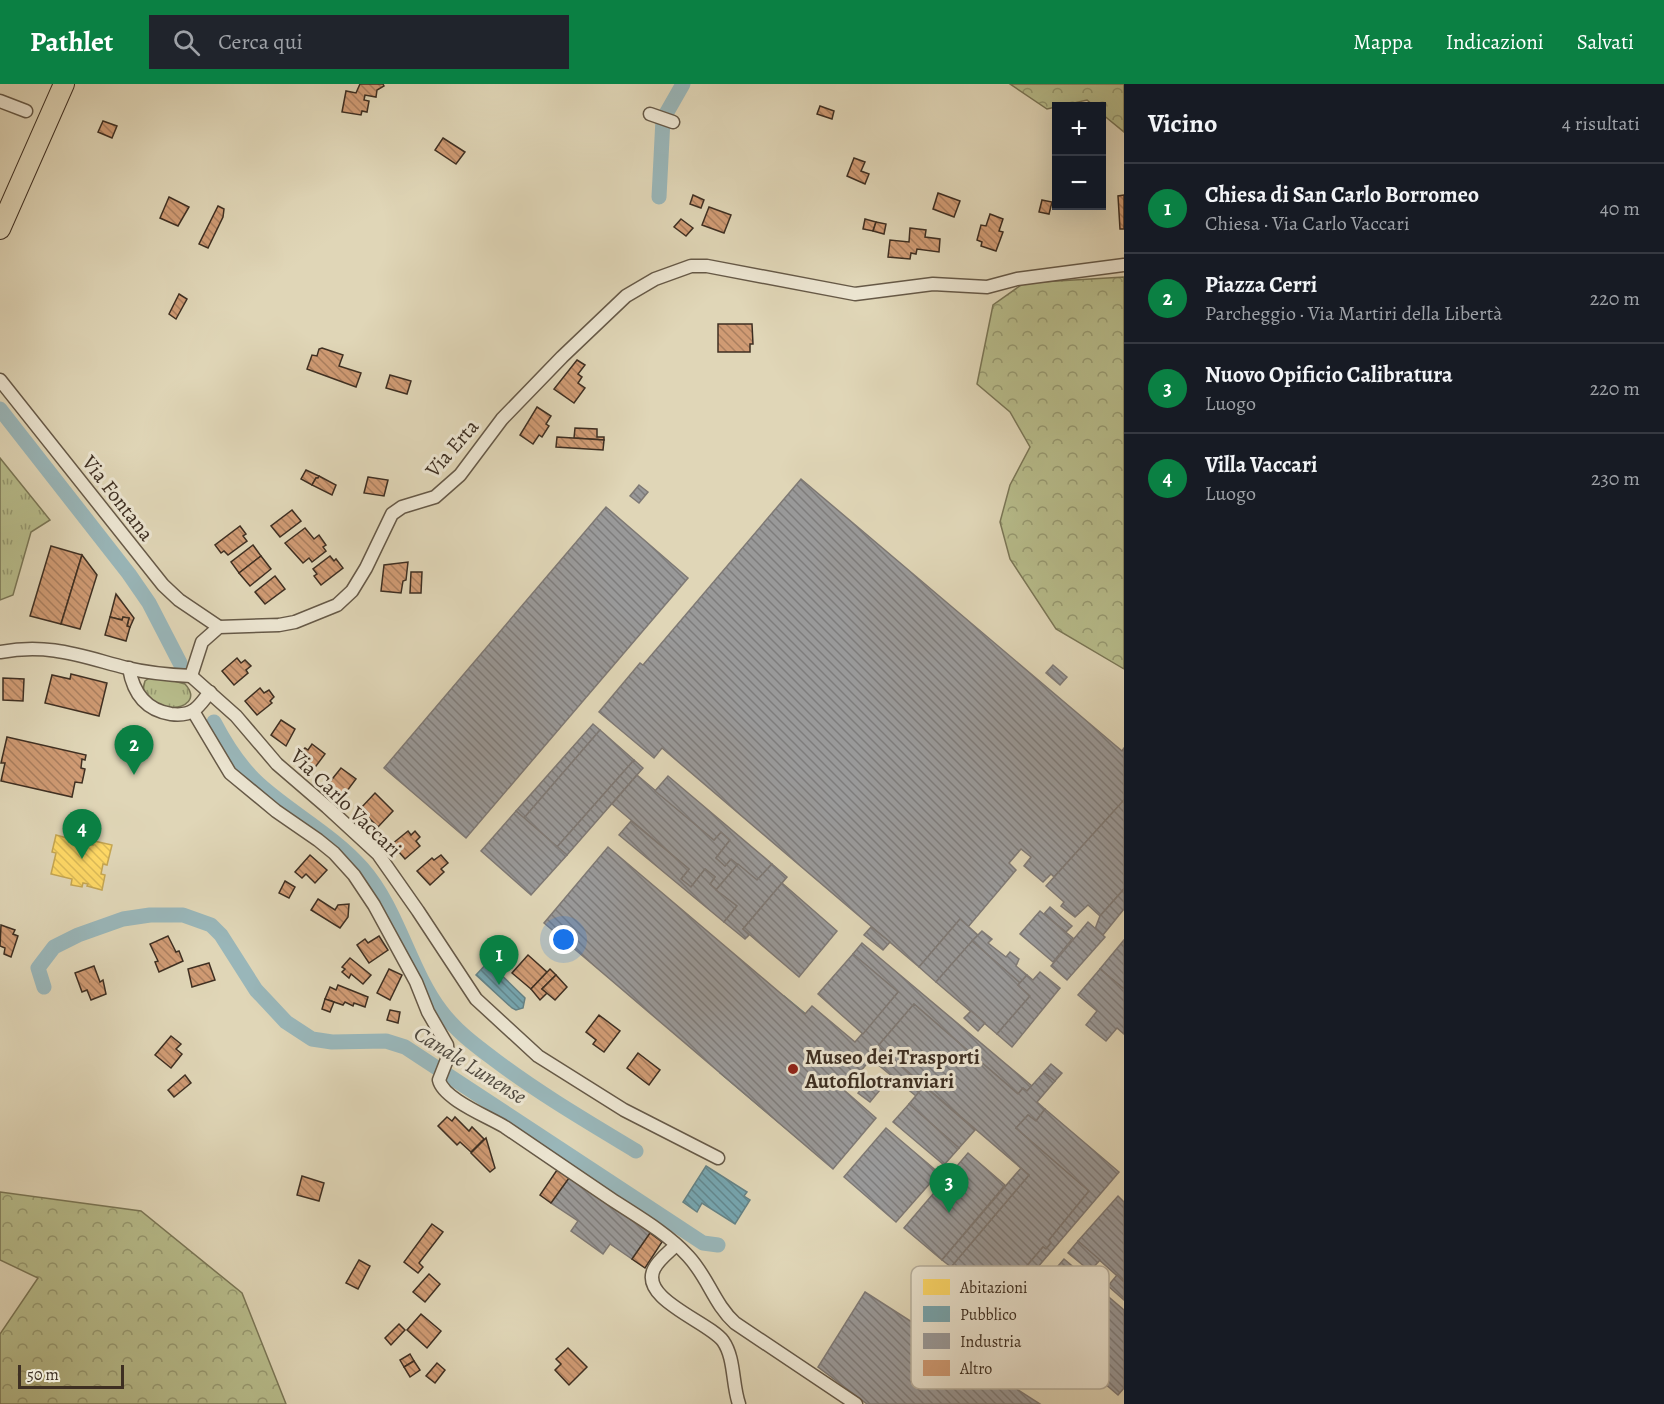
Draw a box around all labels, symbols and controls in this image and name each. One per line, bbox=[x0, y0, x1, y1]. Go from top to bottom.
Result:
search box bbox=[149, 15, 569, 69]
text: Pathlet bbox=[30, 23, 113, 61]
icon: search bbox=[170, 26, 203, 59]
text: Cerca qui bbox=[218, 27, 303, 57]
text: Mappa bbox=[1353, 28, 1413, 56]
text: Indicazioni bbox=[1446, 28, 1544, 56]
text: Salvati bbox=[1577, 28, 1634, 56]
map controls bbox=[1052, 102, 1106, 210]
button: + bbox=[1052, 102, 1106, 156]
text: Vicino bbox=[1148, 106, 1217, 141]
text: 4 risultati bbox=[1562, 110, 1640, 137]
button: − bbox=[1052, 156, 1106, 210]
text: Chiesa di San Carlo Borromeo bbox=[1205, 180, 1479, 210]
text: 1 bbox=[1164, 195, 1171, 222]
text: 40 m bbox=[1600, 195, 1640, 222]
text: Chiesa · Via Carlo Vaccari bbox=[1205, 210, 1410, 237]
text: Piazza Cerri bbox=[1205, 270, 1317, 300]
text: 2 bbox=[1163, 285, 1172, 312]
text: 220 m bbox=[1590, 285, 1640, 312]
text: Parcheggio · Via Martiri della Libertà bbox=[1205, 300, 1503, 327]
text: Nuovo Opificio Calibratura bbox=[1205, 360, 1453, 390]
text: 3 bbox=[1163, 375, 1172, 402]
text: 220 m bbox=[1590, 375, 1640, 402]
text: Luogo bbox=[1205, 390, 1256, 417]
street label: Via Erta bbox=[418, 413, 485, 484]
street label: Via Fontana bbox=[75, 449, 160, 547]
text: Villa Vaccari bbox=[1205, 450, 1317, 480]
text: 4 bbox=[1163, 465, 1172, 492]
text: 230 m bbox=[1591, 465, 1640, 492]
text: Luogo bbox=[1205, 480, 1256, 507]
pin: 2 bbox=[114, 726, 154, 775]
street label: Via Carlo Vaccari bbox=[284, 742, 408, 863]
pin: 4 bbox=[62, 810, 101, 859]
your location bbox=[549, 925, 578, 954]
pin: 1 bbox=[480, 936, 518, 985]
water label: Canale Lunense bbox=[408, 1018, 532, 1112]
place label: Museo dei Trasporti Autofilotranviari bbox=[804, 1043, 980, 1095]
marker: Museo dei Trasporti Autofilotranviari bbox=[786, 1062, 800, 1076]
pin: 3 bbox=[930, 1164, 968, 1213]
legend bbox=[911, 1266, 1109, 1389]
text: Abitazioni bbox=[959, 1277, 1028, 1299]
text: Pubblico bbox=[960, 1304, 1017, 1326]
text: Industria bbox=[960, 1331, 1022, 1353]
text: Altro bbox=[959, 1358, 992, 1380]
scale bar bbox=[18, 1362, 124, 1390]
text: 50 m bbox=[27, 1364, 59, 1386]

